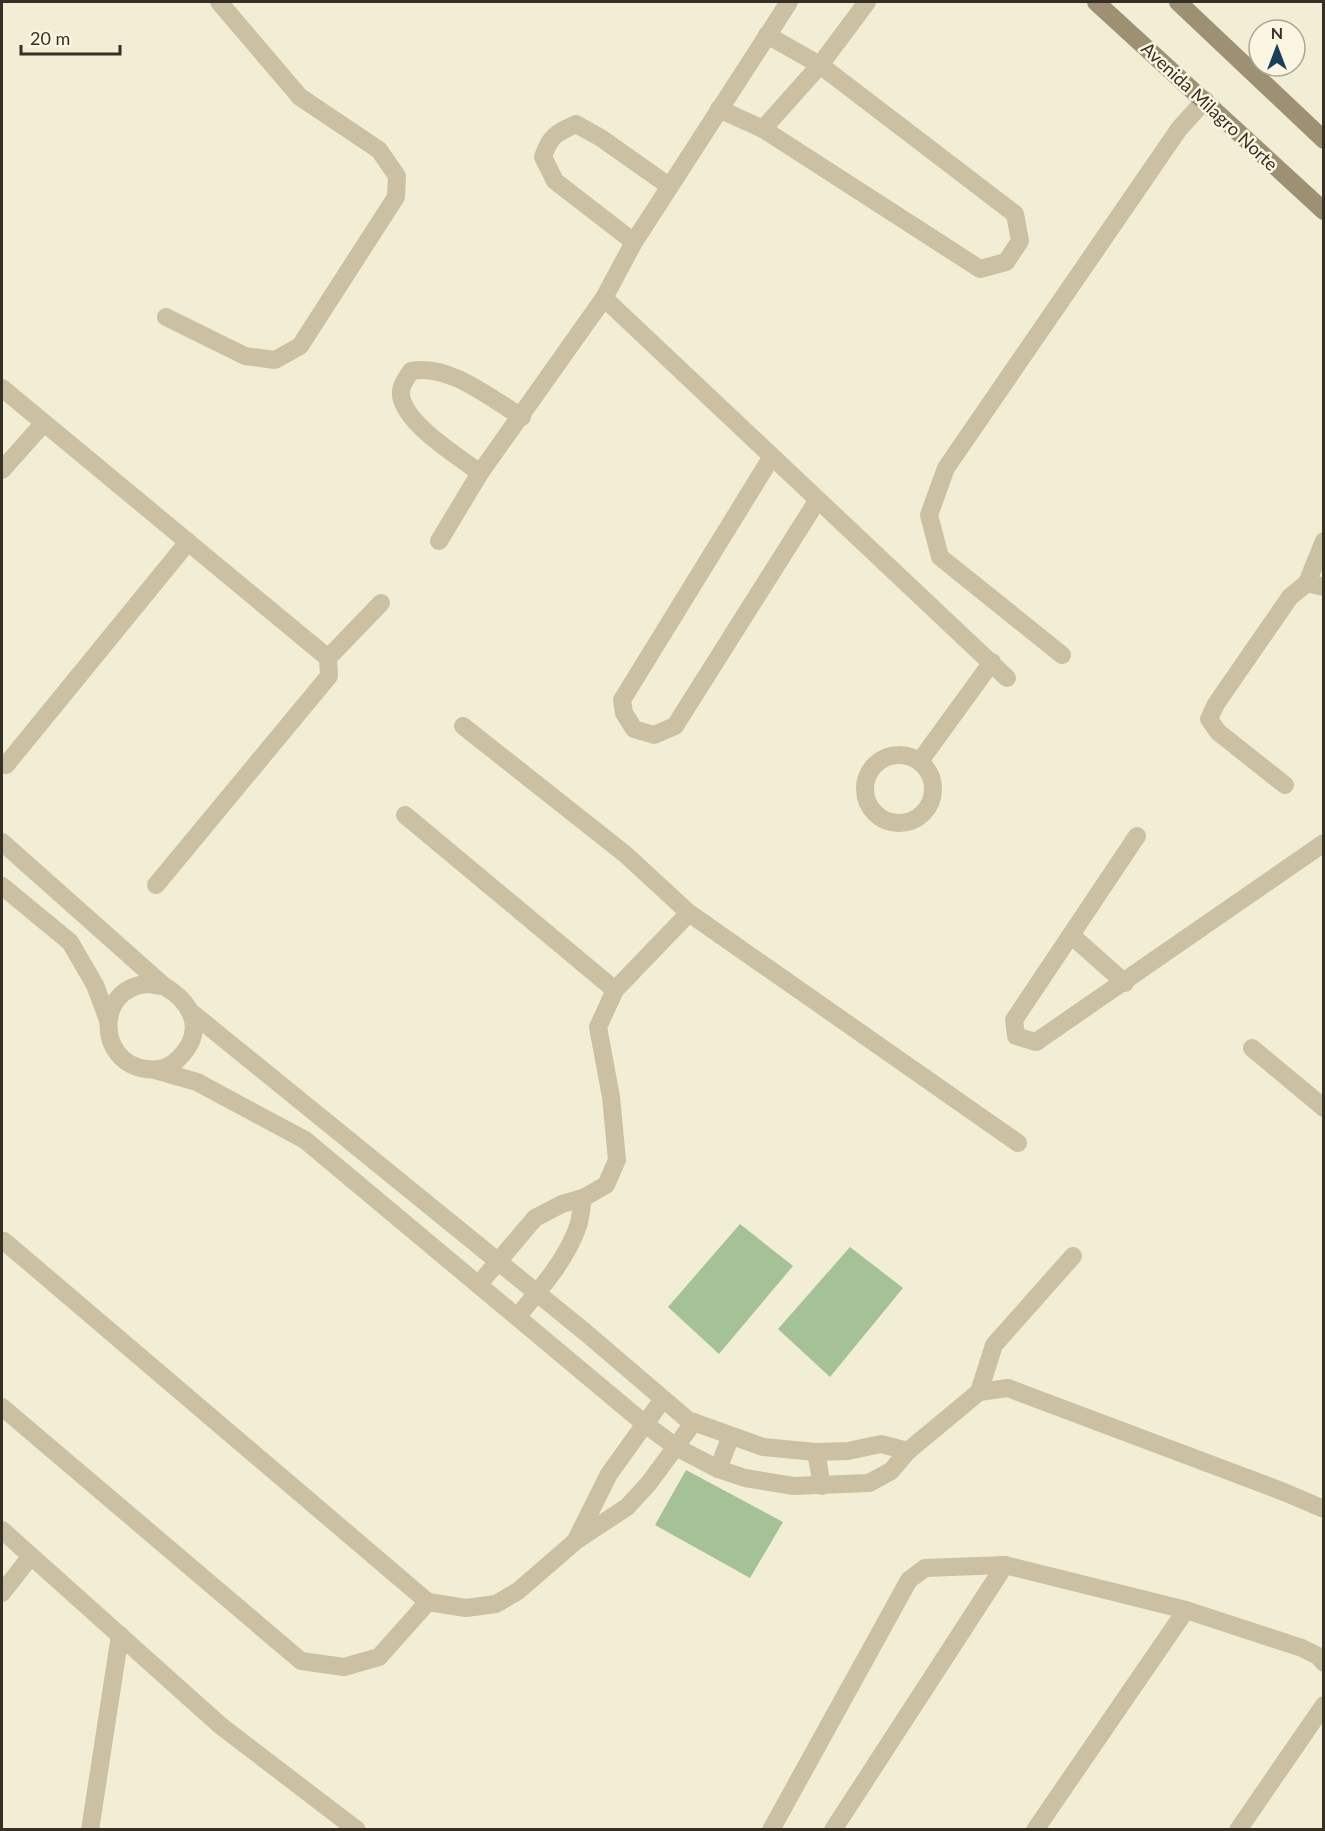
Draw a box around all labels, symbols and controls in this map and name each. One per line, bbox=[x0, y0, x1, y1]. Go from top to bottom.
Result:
scale bar bbox=[21, 18, 120, 56]
north arrow bbox=[1247, 18, 1307, 78]
text: N bbox=[1271, 23, 1283, 42]
text: 20 m bbox=[30, 27, 70, 49]
street label: Avenida Milagro Norte bbox=[1137, 37, 1283, 175]

